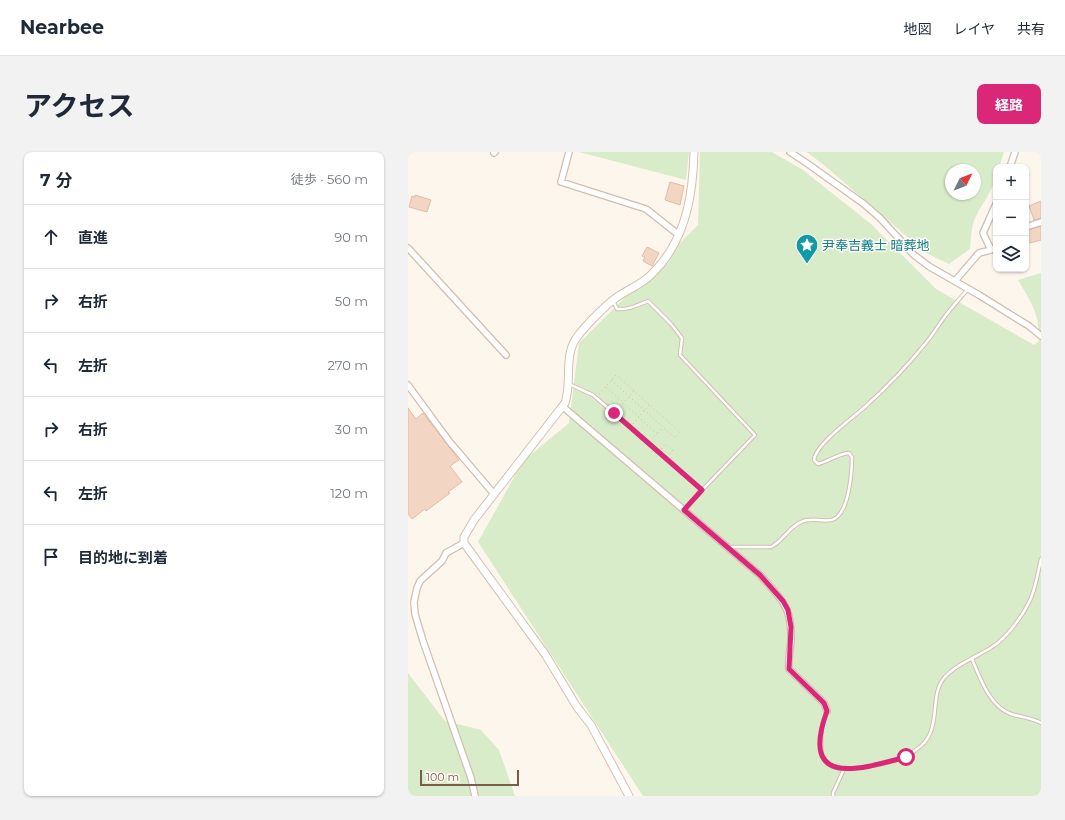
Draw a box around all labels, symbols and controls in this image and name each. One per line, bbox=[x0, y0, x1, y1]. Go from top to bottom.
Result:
text: Nearbee bbox=[20, 16, 104, 39]
text: 地図 bbox=[903, 20, 931, 38]
text: レイヤ bbox=[953, 20, 995, 38]
text: 共有 bbox=[1017, 20, 1045, 38]
button: 経路 bbox=[977, 84, 1041, 124]
text: アクセス bbox=[24, 89, 135, 123]
north arrow bbox=[945, 164, 981, 200]
map controls bbox=[993, 164, 1029, 272]
button: + bbox=[993, 164, 1029, 200]
text: 7 分 bbox=[40, 170, 72, 190]
text: 徒歩 · 560 m bbox=[291, 171, 368, 187]
button: − bbox=[993, 200, 1029, 236]
icon: ahead bbox=[40, 226, 62, 248]
text: 直進 bbox=[78, 228, 108, 247]
text: 90 m bbox=[334, 229, 368, 245]
place icon: 尹奉吉義士 暗葬地 bbox=[794, 232, 820, 265]
button: layers bbox=[993, 236, 1029, 272]
place label: 尹奉吉義士 暗葬地 bbox=[822, 237, 929, 253]
icon: right bbox=[40, 290, 62, 312]
text: 右折 bbox=[78, 292, 108, 311]
text: 50 m bbox=[335, 293, 368, 309]
icon: left bbox=[40, 354, 62, 376]
text: 左折 bbox=[78, 356, 108, 375]
text: 270 m bbox=[327, 357, 368, 373]
route end bbox=[605, 404, 623, 422]
icon: right bbox=[40, 418, 62, 440]
text: 右折 bbox=[78, 420, 108, 439]
text: 30 m bbox=[335, 421, 368, 437]
icon: left bbox=[40, 482, 62, 504]
text: 左折 bbox=[78, 484, 108, 503]
text: 120 m bbox=[330, 485, 368, 501]
icon: arrive bbox=[40, 546, 62, 568]
text: 目的地に到着 bbox=[78, 548, 168, 567]
route start bbox=[897, 748, 915, 766]
scale bar bbox=[420, 768, 519, 787]
text: 100 m bbox=[426, 770, 459, 784]

